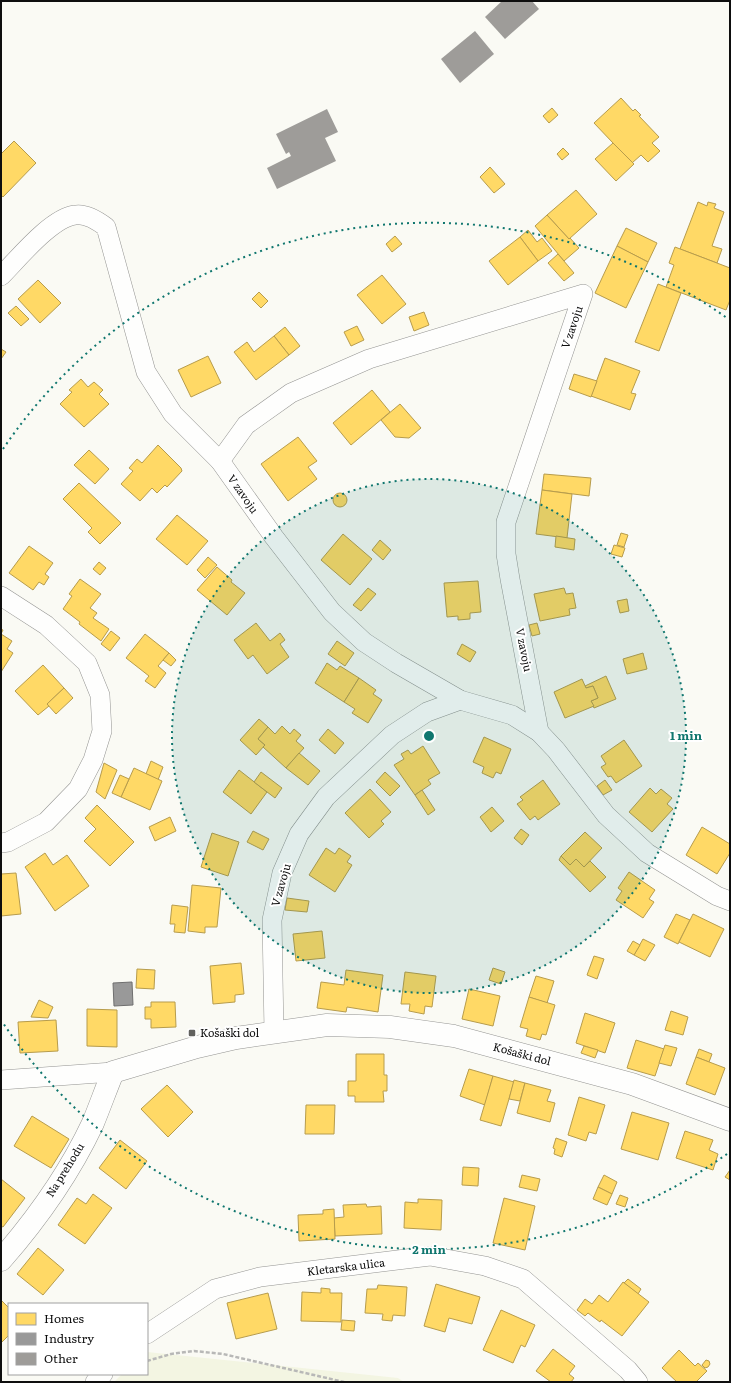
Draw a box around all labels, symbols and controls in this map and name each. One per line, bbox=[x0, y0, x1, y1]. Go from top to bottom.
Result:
street label: V zavoju bbox=[556, 303, 586, 350]
street label: V zavoju bbox=[225, 471, 263, 516]
street label: V zavoju bbox=[513, 627, 537, 673]
text: 1 min bbox=[670, 726, 703, 744]
centre of rings bbox=[422, 729, 436, 743]
street label: V zavoju bbox=[266, 861, 294, 908]
place label: Košaški dol bbox=[200, 1024, 260, 1040]
marker: Košaški dol bbox=[187, 1028, 197, 1038]
street label: Košaški dol bbox=[492, 1038, 553, 1069]
street label: Na prehodu bbox=[41, 1139, 87, 1200]
text: 2 min bbox=[412, 1240, 446, 1258]
street label: Kletarska ulica bbox=[306, 1253, 386, 1279]
legend bbox=[8, 1303, 148, 1375]
text: Homes bbox=[44, 1309, 84, 1327]
text: Industry bbox=[44, 1329, 94, 1347]
text: Other bbox=[44, 1349, 78, 1367]

